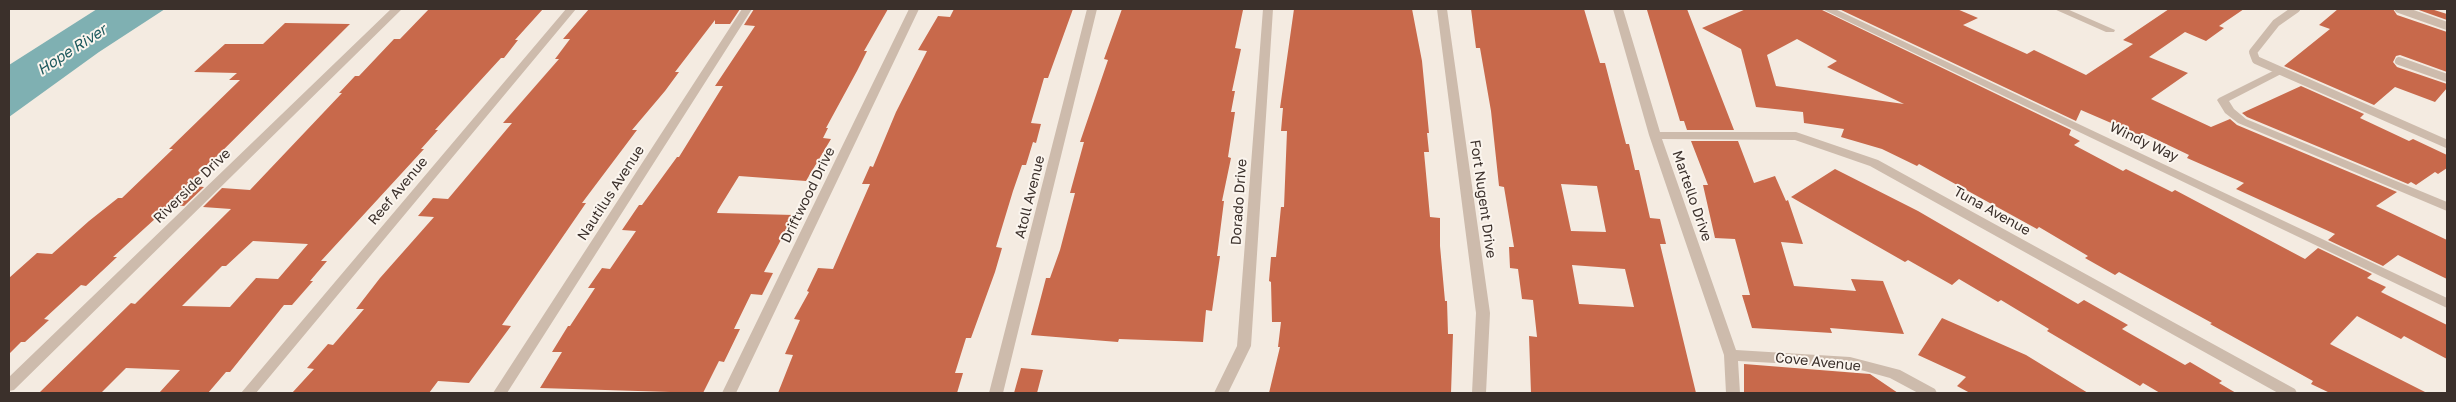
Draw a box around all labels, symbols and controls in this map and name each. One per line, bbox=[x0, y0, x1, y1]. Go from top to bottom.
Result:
water label: Hope River bbox=[34, 21, 110, 79]
street label: Windy Way bbox=[2107, 119, 2181, 165]
street label: Fort Nugent Drive bbox=[1466, 139, 1500, 259]
street label: Nautilus Avenue bbox=[574, 142, 648, 244]
street label: Driftwood Drive bbox=[777, 144, 839, 246]
street label: Riverside Drive bbox=[150, 145, 234, 227]
street label: Martello Drive bbox=[1669, 148, 1715, 244]
street label: Reef Avenue bbox=[365, 154, 431, 228]
street label: Atoll Avenue bbox=[1012, 154, 1048, 240]
street label: Dorado Drive bbox=[1228, 158, 1250, 246]
street label: Tuna Avenue bbox=[1951, 183, 2033, 239]
street label: Cove Avenue bbox=[1774, 349, 1862, 375]

